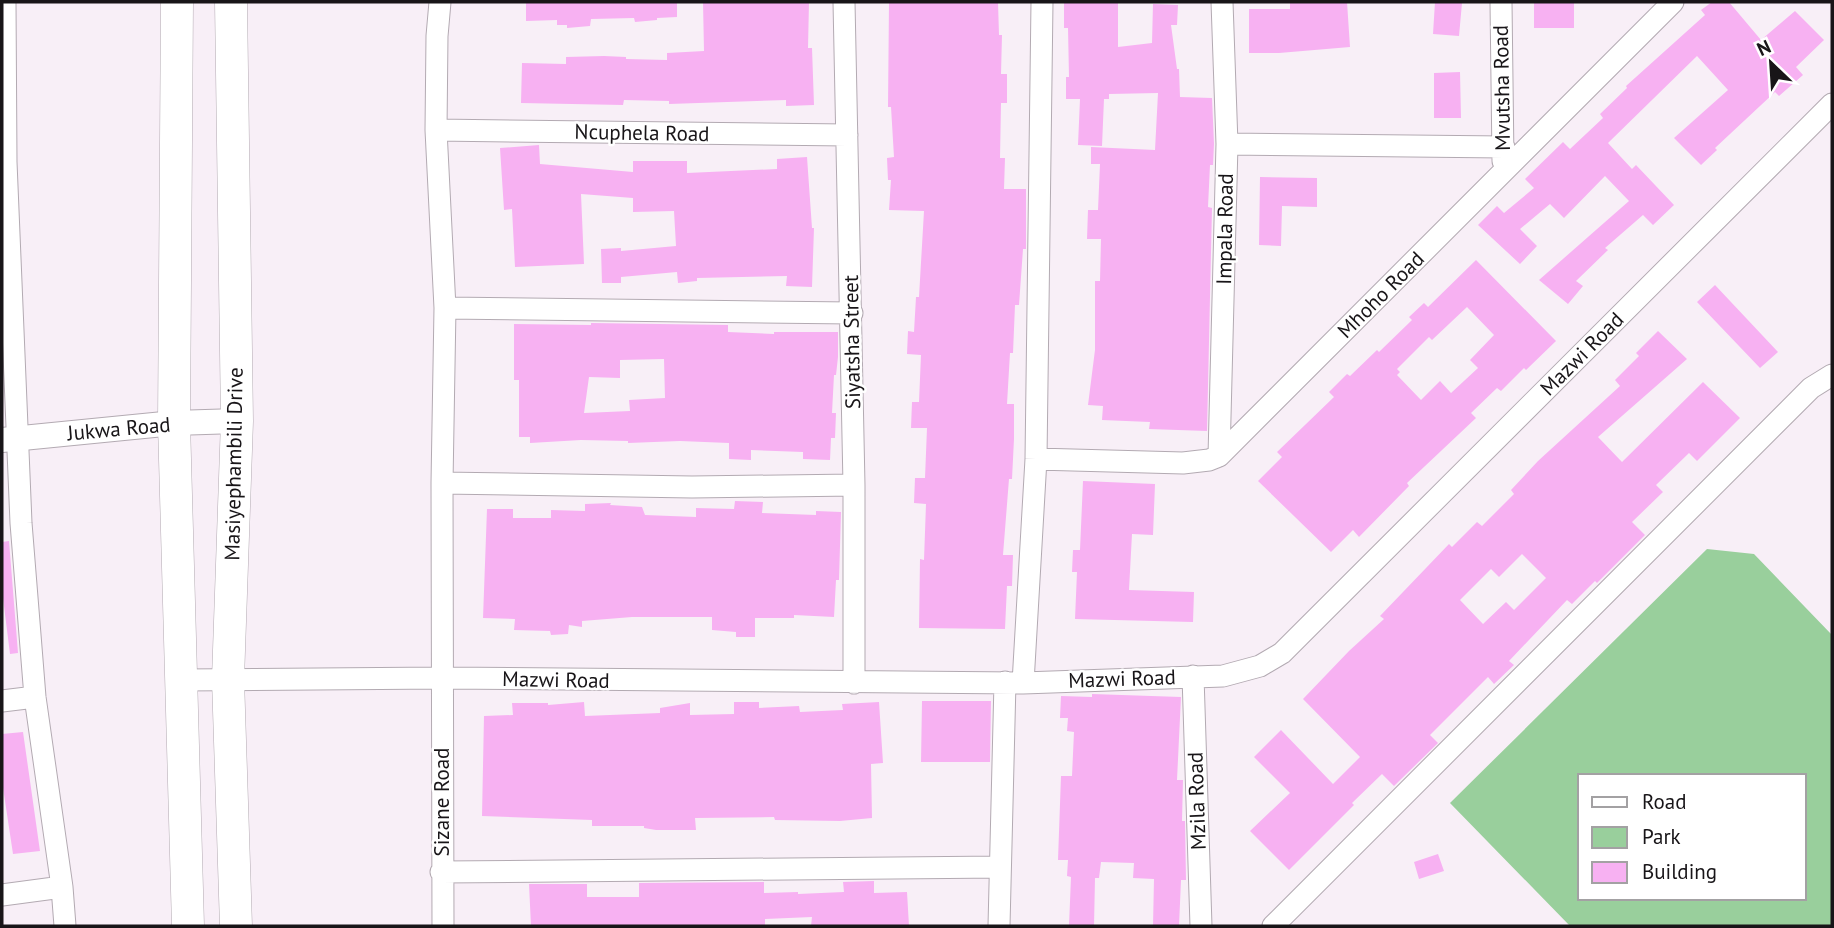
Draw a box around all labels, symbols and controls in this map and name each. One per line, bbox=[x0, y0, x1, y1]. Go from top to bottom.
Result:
street label: Mvutsha Road bbox=[1487, 25, 1516, 151]
north arrow bbox=[1736, 28, 1806, 98]
text: N bbox=[1753, 34, 1775, 61]
street label: Ncuphela Road bbox=[574, 118, 710, 147]
street label: Impala Road bbox=[1210, 173, 1239, 285]
street label: Mhoho Road bbox=[1331, 245, 1430, 344]
street label: Siyatsha Street bbox=[837, 275, 866, 409]
street label: Mazwi Road bbox=[1534, 306, 1629, 401]
street label: Masiyephambili Drive bbox=[218, 367, 249, 561]
street label: Jukwa Road bbox=[65, 411, 172, 447]
street label: Mazwi Road bbox=[1068, 663, 1176, 694]
street label: Mazwi Road bbox=[502, 665, 610, 694]
street label: Sizane Road bbox=[428, 748, 455, 856]
street label: Mzila Road bbox=[1181, 751, 1212, 851]
legend bbox=[1578, 774, 1806, 900]
text: Road bbox=[1642, 788, 1686, 815]
text: Park bbox=[1642, 823, 1681, 850]
text: Building bbox=[1642, 858, 1717, 885]

